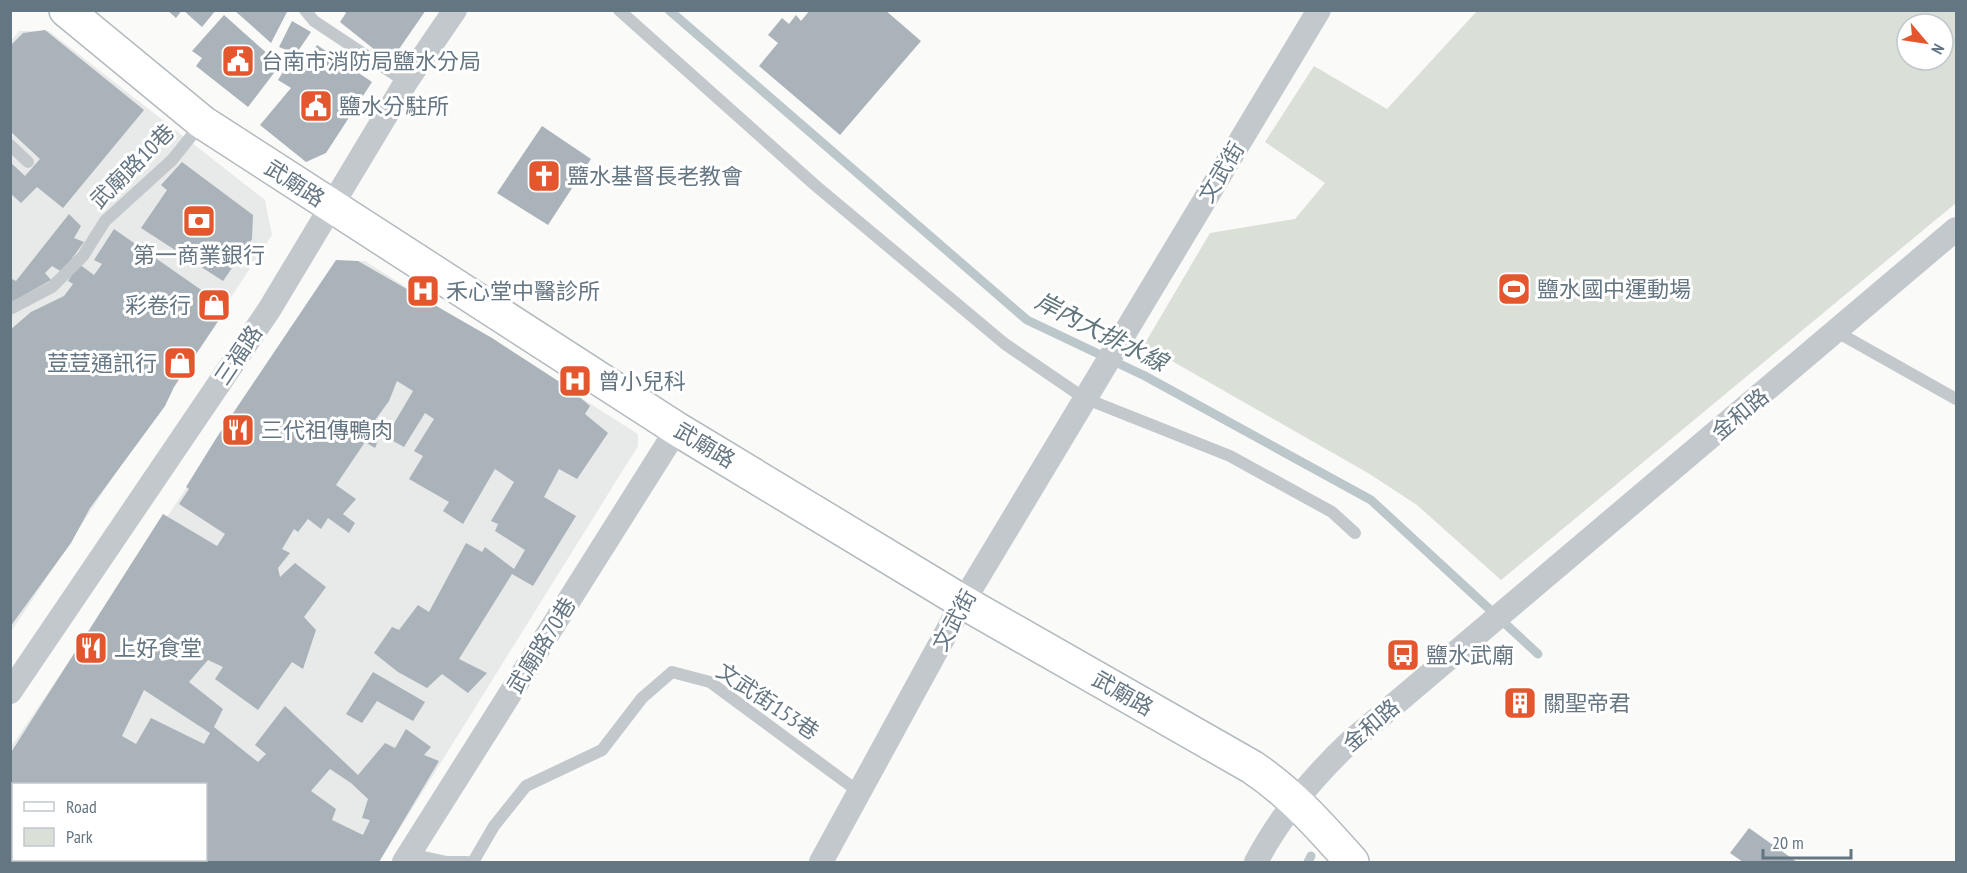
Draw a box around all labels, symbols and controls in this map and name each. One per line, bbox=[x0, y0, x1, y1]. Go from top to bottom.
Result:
north arrow bbox=[1895, 12, 1955, 72]
text: N bbox=[1927, 41, 1949, 58]
public building icon: 台南市消防局鹽水分局 bbox=[220, 43, 256, 79]
place label: 台南市消防局鹽水分局 bbox=[261, 47, 481, 75]
public building icon: 鹽水分駐所 bbox=[298, 88, 334, 124]
place label: 鹽水分駐所 bbox=[339, 92, 449, 120]
street label: 武廟路10巷 bbox=[84, 118, 180, 214]
street label: 文武街 bbox=[1192, 136, 1250, 208]
street label: 武廟路 bbox=[260, 153, 330, 213]
church icon: 盬水基督長老教會 bbox=[526, 158, 562, 194]
place label: 盬水基督長老教會 bbox=[567, 162, 743, 190]
bank icon: 第一商業銀行 bbox=[181, 203, 217, 239]
place label: 第一商業銀行 bbox=[133, 241, 265, 269]
sports icon: 鹽水國中運動場 bbox=[1496, 271, 1532, 307]
hospital icon: 禾心堂中醫診所 bbox=[405, 273, 441, 309]
place label: 鹽水國中運動場 bbox=[1537, 275, 1691, 303]
place label: 禾心堂中醫診所 bbox=[446, 277, 600, 305]
water label: 岸內大排水線 bbox=[1030, 285, 1175, 379]
shop icon: 彩卷行 bbox=[196, 287, 232, 323]
place label: 彩卷行 bbox=[125, 291, 191, 319]
street label: 三福路 bbox=[208, 320, 268, 390]
shop icon: 荳荳通訊行 bbox=[162, 345, 198, 381]
place label: 荳荳通訊行 bbox=[47, 349, 157, 377]
hospital icon: 曾小兒科 bbox=[557, 363, 593, 399]
place label: 曾小兒科 bbox=[598, 367, 686, 395]
street label: 金和路 bbox=[1706, 382, 1774, 446]
restaurant icon: 三代祖傳鴨肉 bbox=[220, 412, 256, 448]
place label: 三代祖傳鴨肉 bbox=[261, 416, 393, 444]
street label: 武廟路 bbox=[669, 416, 741, 474]
street label: 文武街 bbox=[926, 584, 982, 656]
street label: 武廟路70巷 bbox=[501, 592, 581, 698]
restaurant icon: 上好食堂 bbox=[73, 630, 109, 666]
place label: 上好食堂 bbox=[114, 634, 202, 662]
bus stop icon: 鹽水武廟 bbox=[1385, 637, 1421, 673]
place label: 鹽水武廟 bbox=[1426, 641, 1514, 669]
street label: 文武街153巷 bbox=[711, 656, 825, 746]
street label: 武廟路 bbox=[1087, 664, 1159, 722]
building icon: 關聖帝君 bbox=[1502, 685, 1538, 721]
place label: 關聖帝君 bbox=[1543, 689, 1631, 717]
street label: 金和路 bbox=[1337, 693, 1405, 757]
legend bbox=[12, 783, 207, 861]
text: Road bbox=[66, 795, 97, 818]
scale bar bbox=[1763, 822, 1852, 860]
text: Park bbox=[66, 825, 93, 848]
text: 20 m bbox=[1772, 831, 1804, 854]

